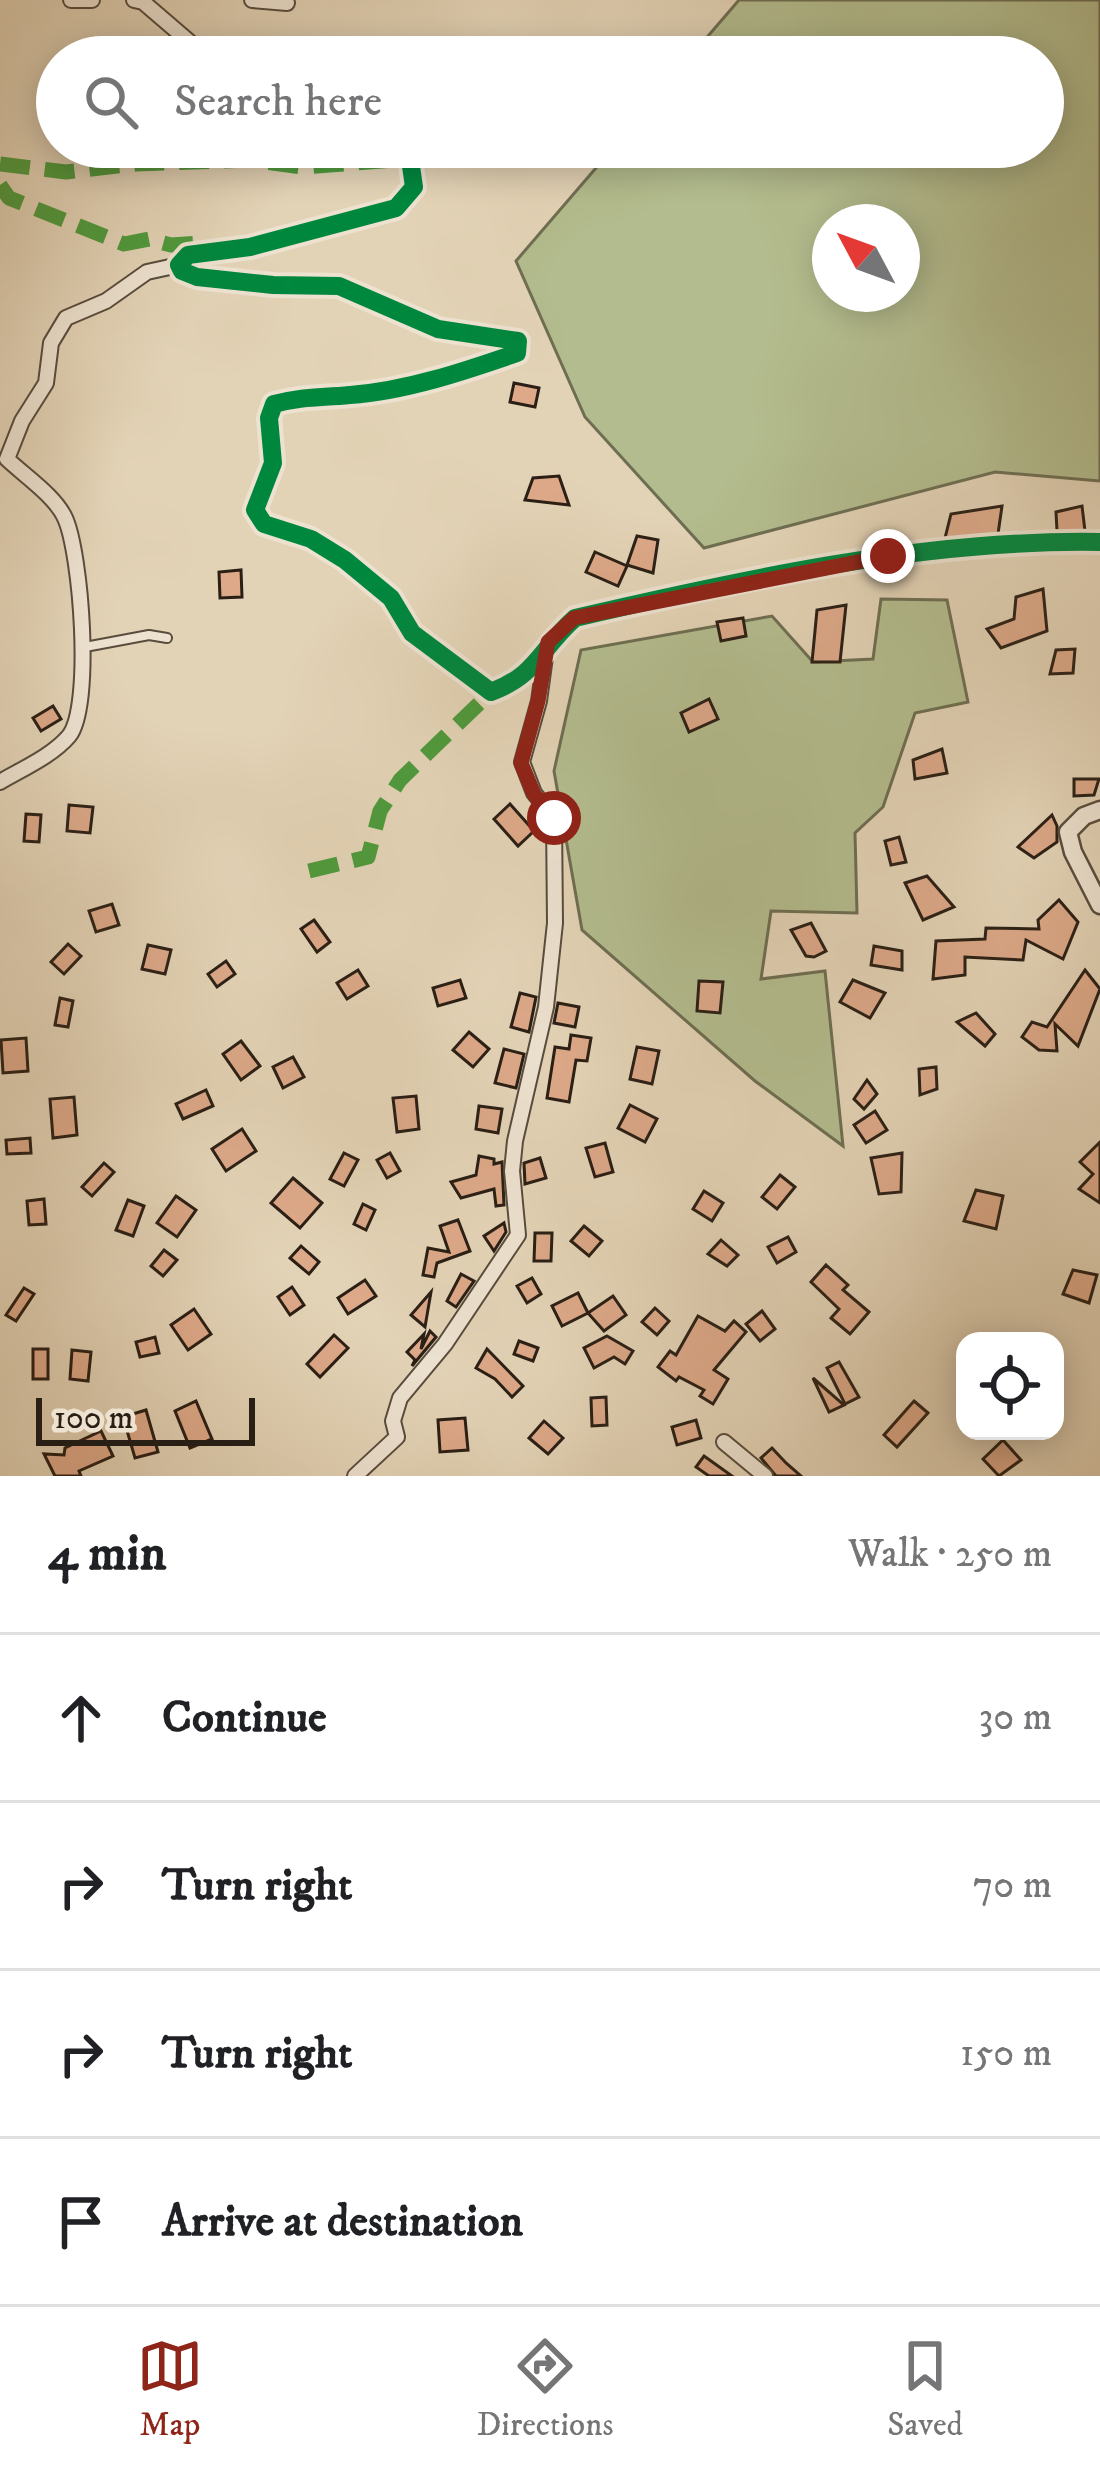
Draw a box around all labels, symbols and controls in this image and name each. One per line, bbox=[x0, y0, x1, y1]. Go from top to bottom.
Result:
search box bbox=[36, 36, 1064, 168]
icon: search bbox=[78, 69, 144, 135]
text: Search here bbox=[174, 74, 382, 130]
north arrow bbox=[812, 204, 920, 312]
route end bbox=[861, 529, 915, 583]
route start bbox=[527, 791, 581, 845]
map controls bbox=[956, 1332, 1064, 1440]
button: locate bbox=[956, 1332, 1064, 1440]
scale bar bbox=[36, 1392, 255, 1445]
text: 100 m bbox=[54, 1398, 133, 1439]
text: 4 min bbox=[48, 1522, 166, 1586]
text: Walk · 250 m bbox=[848, 1530, 1052, 1579]
icon: ahead bbox=[48, 1685, 114, 1751]
text: Continue bbox=[162, 1690, 327, 1746]
text: 30 m bbox=[979, 1693, 1052, 1742]
icon: right bbox=[48, 1853, 114, 1919]
text: Turn right bbox=[162, 1858, 352, 1914]
text: 70 m bbox=[973, 1861, 1052, 1910]
icon: right bbox=[48, 2021, 114, 2087]
text: Turn right bbox=[162, 2026, 352, 2082]
text: 150 m bbox=[960, 2029, 1052, 2078]
icon: arrive bbox=[48, 2189, 114, 2255]
text: Arrive at destination bbox=[162, 2194, 523, 2250]
tab: Map bbox=[137, 2333, 203, 2446]
tab: Directions bbox=[477, 2333, 613, 2446]
tab: Saved bbox=[887, 2333, 963, 2446]

